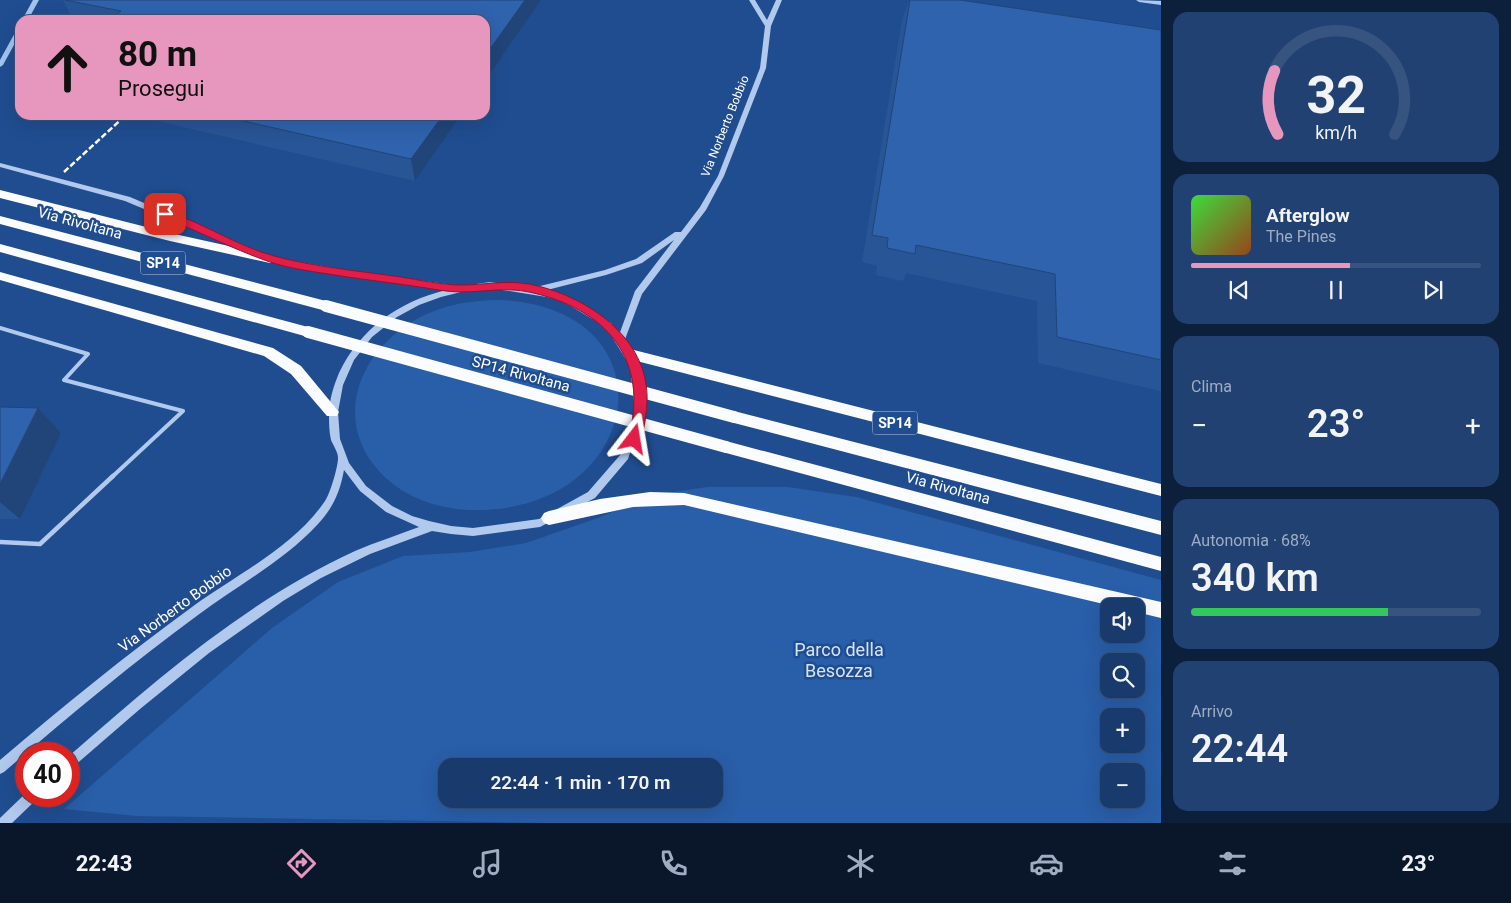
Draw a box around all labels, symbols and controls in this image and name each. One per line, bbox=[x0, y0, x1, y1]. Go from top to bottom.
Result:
text: 80 m bbox=[118, 34, 197, 75]
icon: ahead bbox=[35, 35, 100, 100]
text: 32 bbox=[1306, 65, 1366, 126]
street label: Via Norberto Bobbio bbox=[698, 73, 752, 179]
text: Prosegui bbox=[118, 76, 205, 101]
text: km/h bbox=[1315, 122, 1357, 143]
pin bbox=[144, 193, 186, 235]
icon: arrive bbox=[151, 200, 179, 228]
street label: Via Rivoltana bbox=[36, 203, 124, 243]
text: Afterglow bbox=[1266, 204, 1350, 227]
text: The Pines bbox=[1266, 227, 1336, 246]
road number: SP14 bbox=[140, 252, 186, 274]
icon: previous bbox=[1225, 276, 1253, 304]
icon: pause bbox=[1322, 276, 1350, 304]
icon: next bbox=[1419, 276, 1447, 304]
street label: SP14 Rivoltana bbox=[470, 352, 572, 396]
text: Clima bbox=[1191, 377, 1232, 396]
text: 23° bbox=[1307, 402, 1365, 446]
text: − bbox=[1191, 409, 1207, 442]
text: + bbox=[1465, 409, 1481, 442]
position arrow bbox=[607, 412, 659, 464]
road number: SP14 bbox=[872, 412, 918, 434]
street label: Via Rivoltana bbox=[904, 468, 992, 508]
text: Autonomia · 68% bbox=[1191, 531, 1311, 550]
text: 340 km bbox=[1191, 556, 1319, 600]
street label: Via Norberto Bobbio bbox=[115, 562, 235, 656]
map controls bbox=[1100, 598, 1145, 808]
button: sound bbox=[1100, 598, 1145, 643]
park label: Parco della Besozza bbox=[794, 639, 884, 681]
button: search bbox=[1100, 653, 1145, 698]
text: Arrivo bbox=[1191, 702, 1233, 721]
button: + bbox=[1100, 708, 1145, 753]
text: 22:44 bbox=[1191, 727, 1288, 771]
speed limit sign: 40 bbox=[15, 742, 80, 807]
button: − bbox=[1100, 763, 1145, 808]
text: 22:44 · 1 min · 170 m bbox=[490, 771, 671, 794]
icon: directions bbox=[284, 846, 319, 881]
icon: music bbox=[470, 846, 505, 881]
icon: phone bbox=[656, 846, 691, 881]
icon: climate bbox=[843, 846, 878, 881]
icon: car bbox=[1029, 846, 1064, 881]
icon: filters bbox=[1215, 846, 1250, 881]
text: 22:43 bbox=[76, 851, 132, 876]
text: 23° bbox=[1401, 851, 1435, 876]

